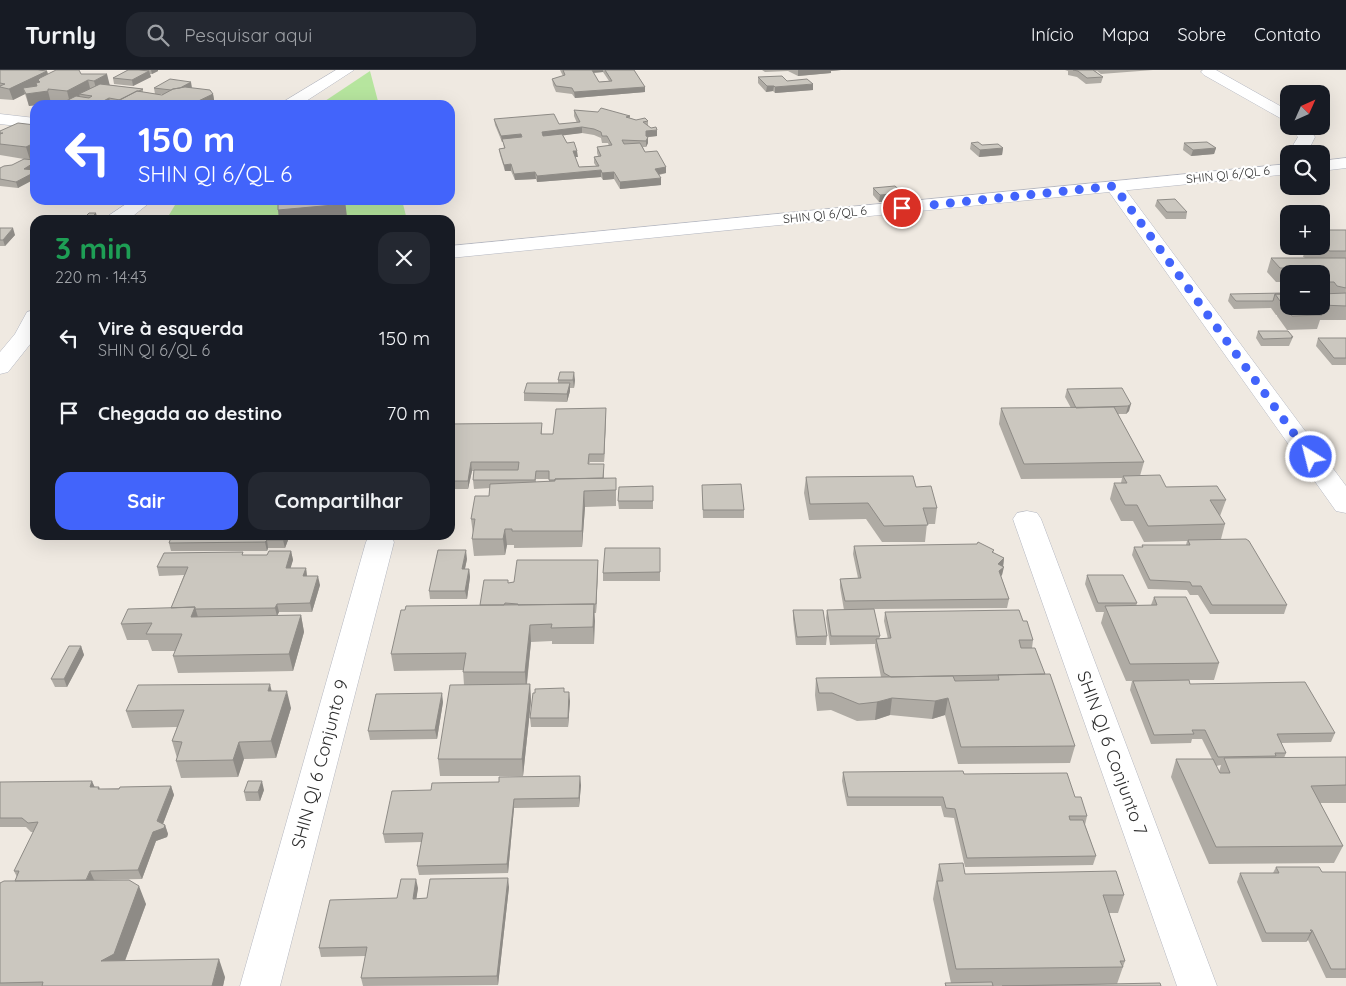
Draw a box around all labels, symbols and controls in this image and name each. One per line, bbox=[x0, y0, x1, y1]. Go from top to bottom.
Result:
search box bbox=[126, 12, 476, 57]
text: Turnly bbox=[25, 20, 96, 50]
icon: search bbox=[144, 21, 172, 49]
text: Pesquisar aqui bbox=[184, 23, 312, 47]
text: Início bbox=[1031, 23, 1074, 46]
text: Mapa bbox=[1102, 23, 1149, 46]
text: Sobre bbox=[1177, 23, 1226, 46]
text: Contato bbox=[1254, 23, 1321, 46]
north arrow bbox=[1280, 85, 1330, 135]
map controls bbox=[1280, 85, 1330, 315]
text: 150 m bbox=[138, 117, 235, 161]
icon: left bbox=[55, 120, 120, 185]
button: search bbox=[1280, 145, 1330, 195]
text: SHIN QI 6/QL 6 bbox=[138, 160, 292, 188]
street label: SHIN QI 6/QL 6 bbox=[1185, 163, 1271, 186]
pin bbox=[881, 187, 923, 229]
icon: arrive bbox=[888, 194, 916, 222]
street label: SHIN QI 6/QL 6 bbox=[782, 203, 868, 226]
button: + bbox=[1280, 205, 1330, 255]
text: 3 min bbox=[55, 229, 132, 267]
button: close bbox=[378, 232, 430, 284]
button: − bbox=[1280, 265, 1330, 315]
text: 220 m · 14:43 bbox=[55, 267, 147, 287]
text: Vire à esquerda bbox=[98, 316, 243, 340]
icon: left bbox=[55, 324, 83, 352]
text: 150 m bbox=[379, 326, 430, 350]
text: SHIN QI 6/QL 6 bbox=[98, 340, 210, 360]
icon: arrive bbox=[55, 399, 83, 427]
text: Chegada ao destino bbox=[98, 401, 282, 425]
text: 70 m bbox=[386, 401, 430, 425]
position arrow bbox=[1284, 430, 1336, 482]
button: Sair bbox=[55, 472, 238, 530]
button: Compartilhar bbox=[248, 472, 430, 530]
street label: SHIN QI 6 Conjunto 7 bbox=[1072, 668, 1153, 838]
street label: SHIN QI 6 Conjunto 9 bbox=[286, 677, 353, 851]

